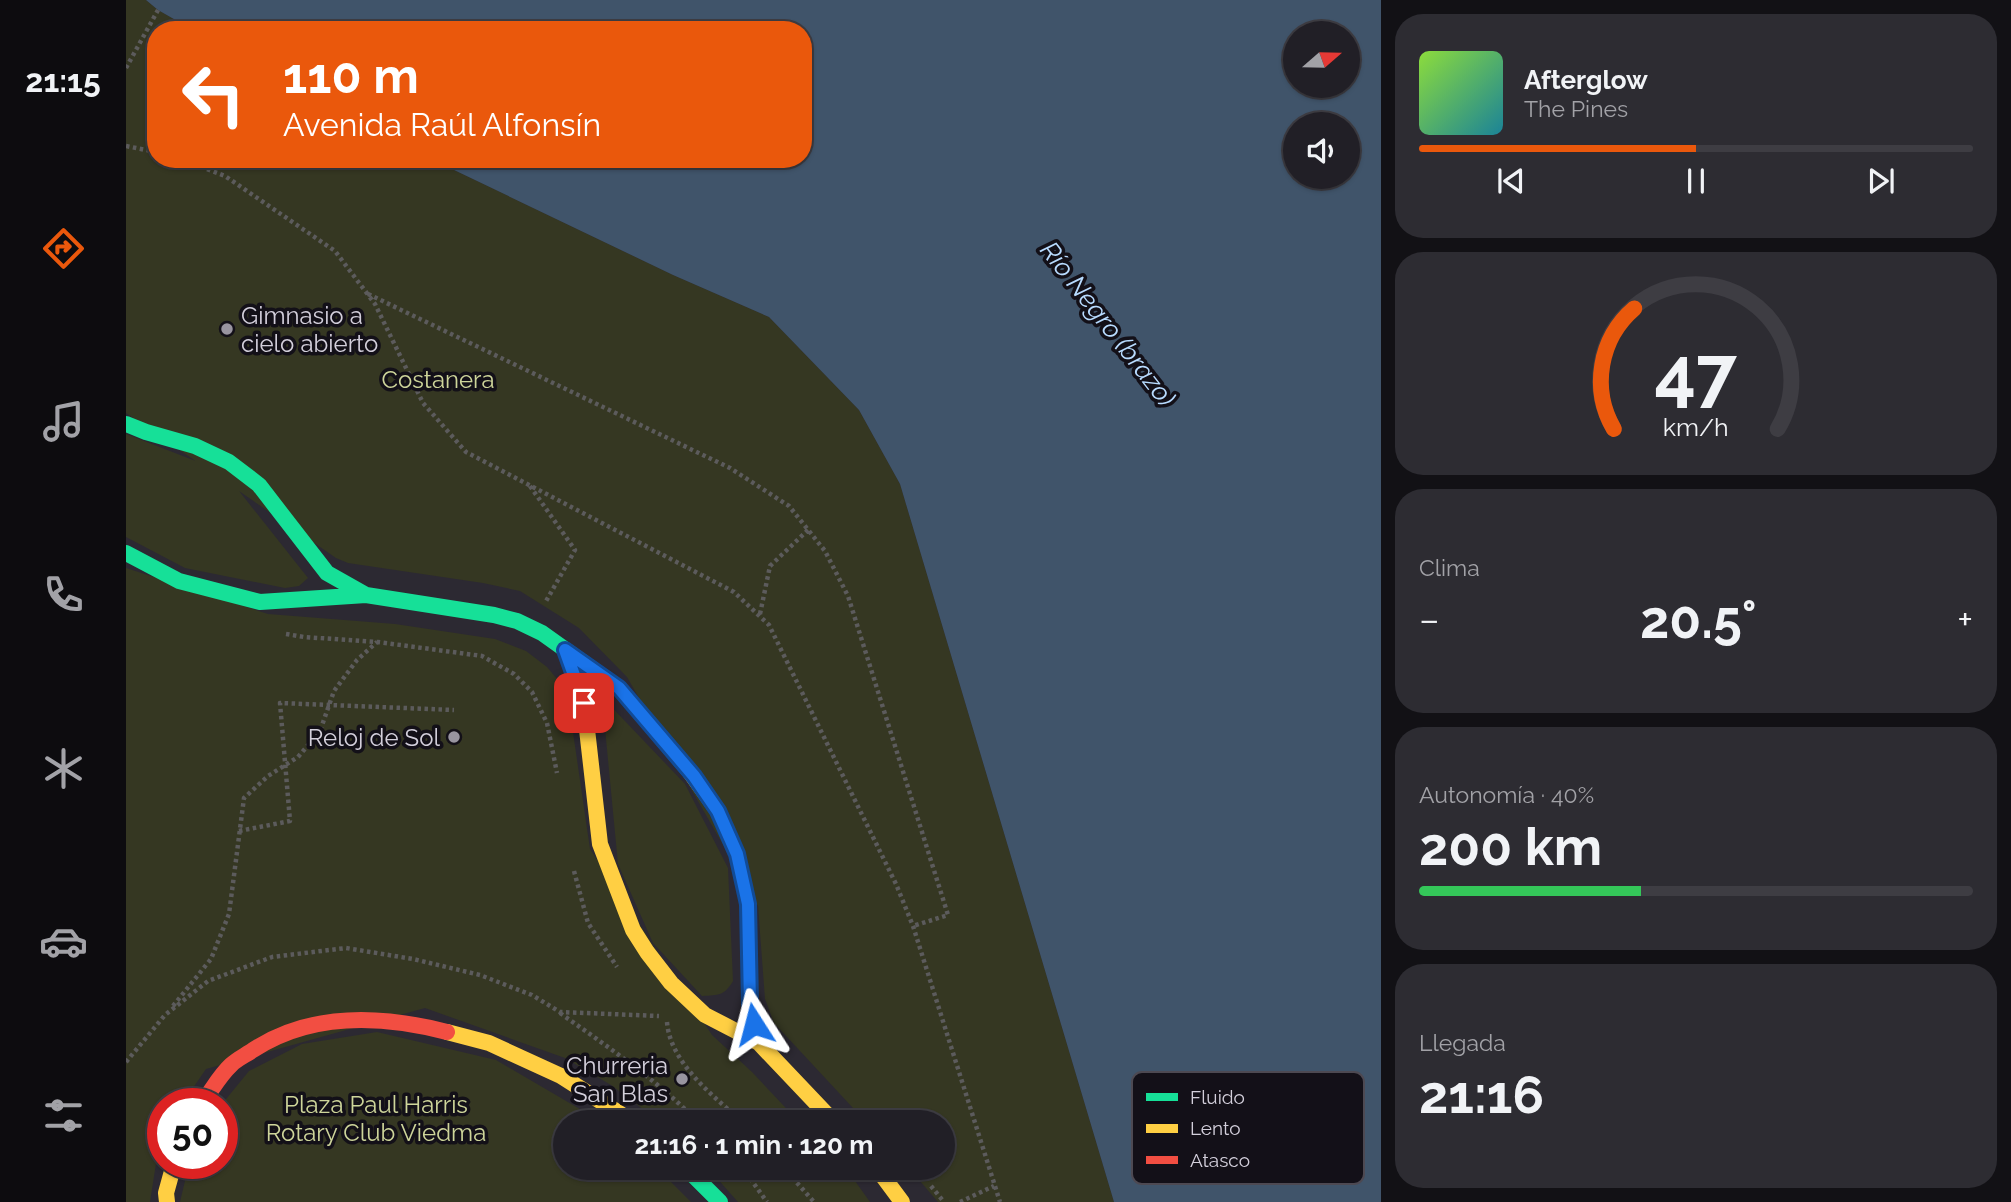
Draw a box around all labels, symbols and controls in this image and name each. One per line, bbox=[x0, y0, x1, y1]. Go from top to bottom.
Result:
north arrow bbox=[1283, 21, 1360, 98]
map controls bbox=[1283, 21, 1360, 189]
text: 110 m bbox=[283, 47, 419, 104]
icon: left bbox=[168, 49, 259, 140]
text: 21:15 bbox=[25, 62, 101, 99]
text: Afterglow bbox=[1524, 65, 1648, 95]
text: The Pines bbox=[1524, 95, 1628, 122]
text: Avenida Raúl Alfonsín bbox=[283, 106, 601, 143]
button: sound bbox=[1283, 112, 1360, 189]
icon: previous bbox=[1492, 162, 1530, 200]
icon: pause bbox=[1677, 162, 1715, 200]
icon: next bbox=[1862, 162, 1900, 200]
icon: directions bbox=[39, 224, 88, 273]
water label: Río Negro (brazo) bbox=[1034, 236, 1182, 413]
place label: Gimnasio a cielo abierto bbox=[241, 301, 378, 358]
marker: Gimnasio a cielo abierto bbox=[219, 321, 235, 337]
text: 47 bbox=[1655, 332, 1737, 417]
park label: Costanera bbox=[382, 365, 495, 394]
icon: music bbox=[39, 397, 88, 446]
text: km/h bbox=[1663, 412, 1729, 442]
text: Clima bbox=[1419, 554, 1480, 581]
icon: phone bbox=[39, 570, 88, 619]
text: 20.5° bbox=[1640, 589, 1757, 650]
text: − bbox=[1419, 597, 1439, 642]
text: + bbox=[1957, 597, 1973, 642]
pin bbox=[554, 673, 614, 733]
icon: arrive bbox=[565, 684, 603, 722]
place label: Reloj de Sol bbox=[308, 723, 440, 752]
marker: Reloj de Sol bbox=[446, 729, 462, 745]
icon: climate bbox=[39, 744, 88, 793]
text: Autonomía · 40% bbox=[1419, 781, 1594, 808]
text: 200 km bbox=[1419, 816, 1602, 877]
icon: car bbox=[39, 917, 88, 966]
position arrow bbox=[717, 987, 791, 1061]
text: Llegada bbox=[1419, 1029, 1506, 1056]
place label: Churreria San Blas bbox=[566, 1051, 668, 1108]
text: 21:16 bbox=[1419, 1064, 1544, 1125]
marker: Churreria San Blas bbox=[674, 1071, 690, 1087]
legend bbox=[1132, 1072, 1364, 1184]
text: Fluido bbox=[1190, 1086, 1245, 1108]
speed limit sign: 50 bbox=[147, 1088, 238, 1179]
park label: Plaza Paul Harris Rotary Club Viedma bbox=[266, 1090, 486, 1147]
icon: filters bbox=[39, 1091, 88, 1140]
text: Lento bbox=[1190, 1117, 1241, 1139]
text: 21:16 · 1 min · 120 m bbox=[635, 1130, 873, 1160]
text: Atasco bbox=[1190, 1149, 1250, 1171]

